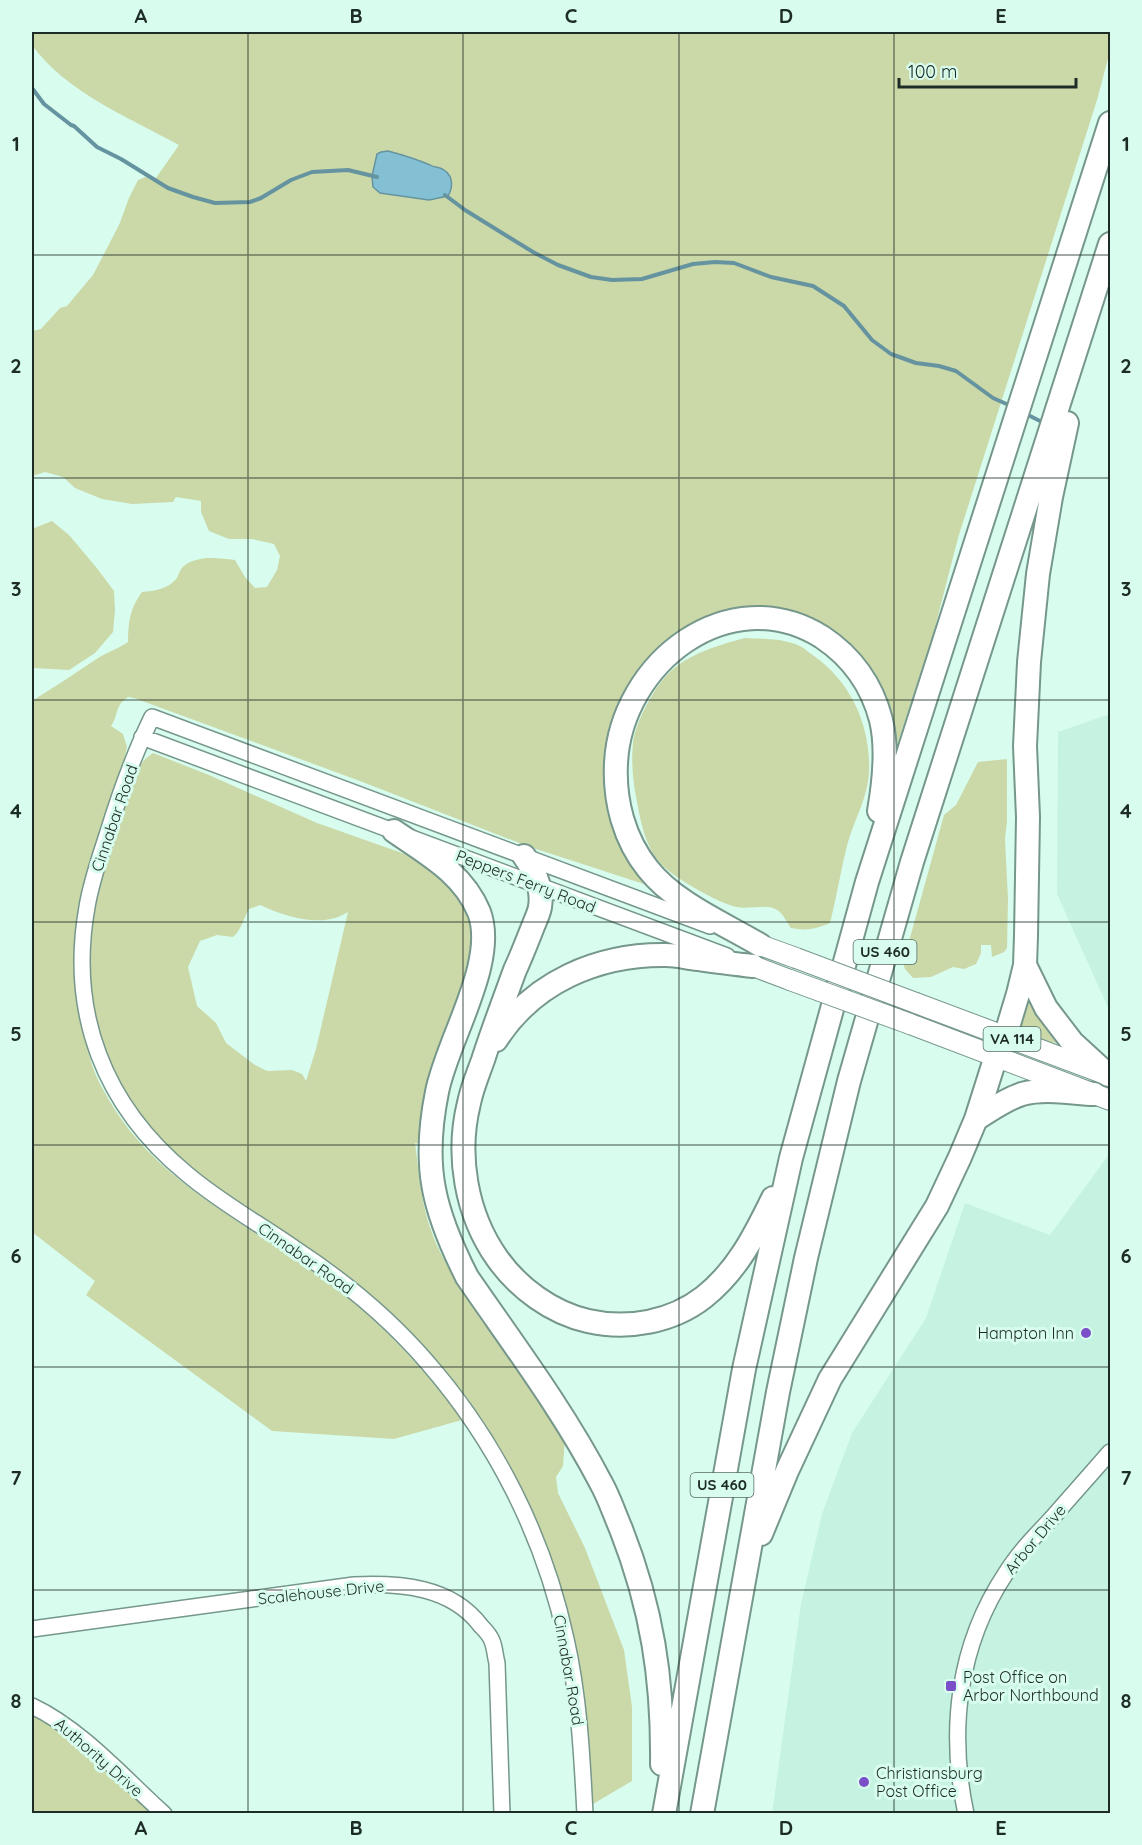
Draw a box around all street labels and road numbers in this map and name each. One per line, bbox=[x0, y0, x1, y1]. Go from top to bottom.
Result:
street label: Cinnabar Road bbox=[86, 762, 142, 874]
street label: Peppers Ferry Road bbox=[453, 845, 599, 917]
road number: US 460 bbox=[854, 940, 916, 964]
road number: VA 114 bbox=[984, 1027, 1040, 1051]
street label: Cinnabar Road bbox=[255, 1218, 357, 1298]
road number: US 460 bbox=[690, 1473, 754, 1497]
street label: Arbor Drive bbox=[1000, 1500, 1070, 1578]
street label: Scalehouse Drive bbox=[257, 1575, 385, 1609]
street label: Cinnabar Road bbox=[549, 1613, 589, 1727]
street label: Authority Drive bbox=[51, 1713, 147, 1801]

